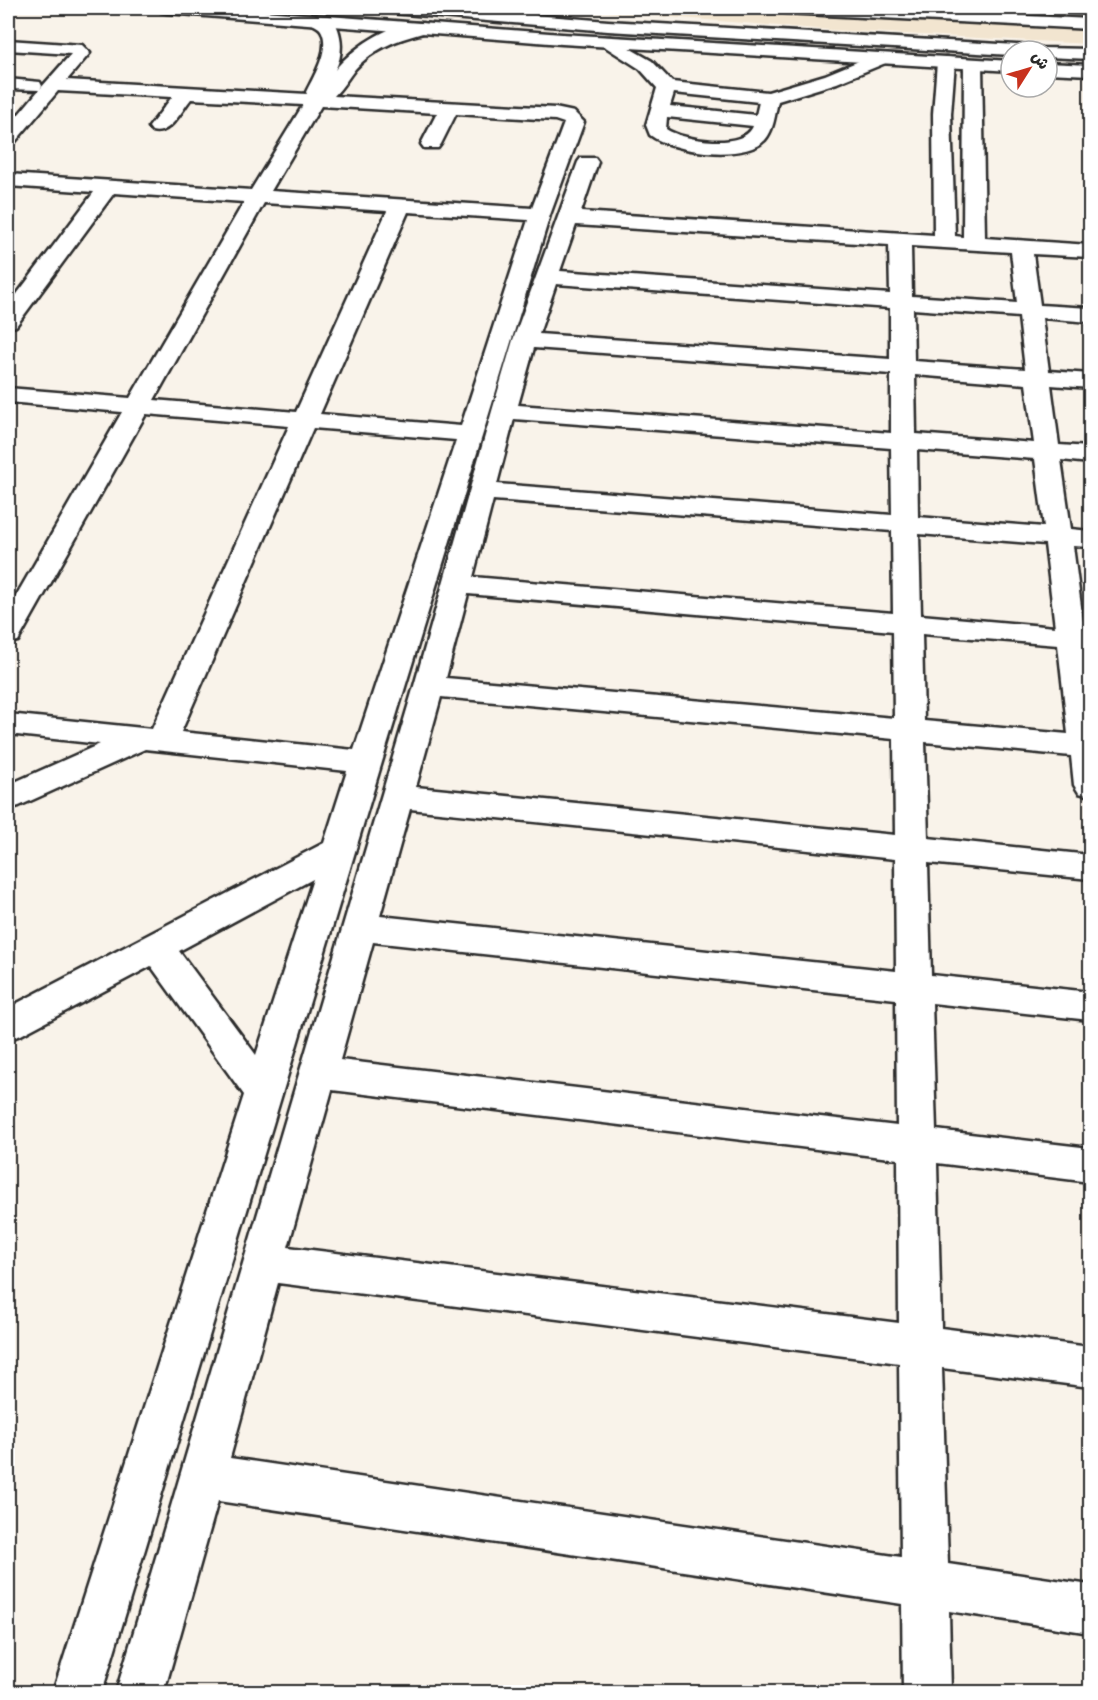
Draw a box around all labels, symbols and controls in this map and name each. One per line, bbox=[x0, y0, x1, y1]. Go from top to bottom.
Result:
north arrow bbox=[999, 39, 1059, 99]
text: ش bbox=[1027, 48, 1053, 74]

